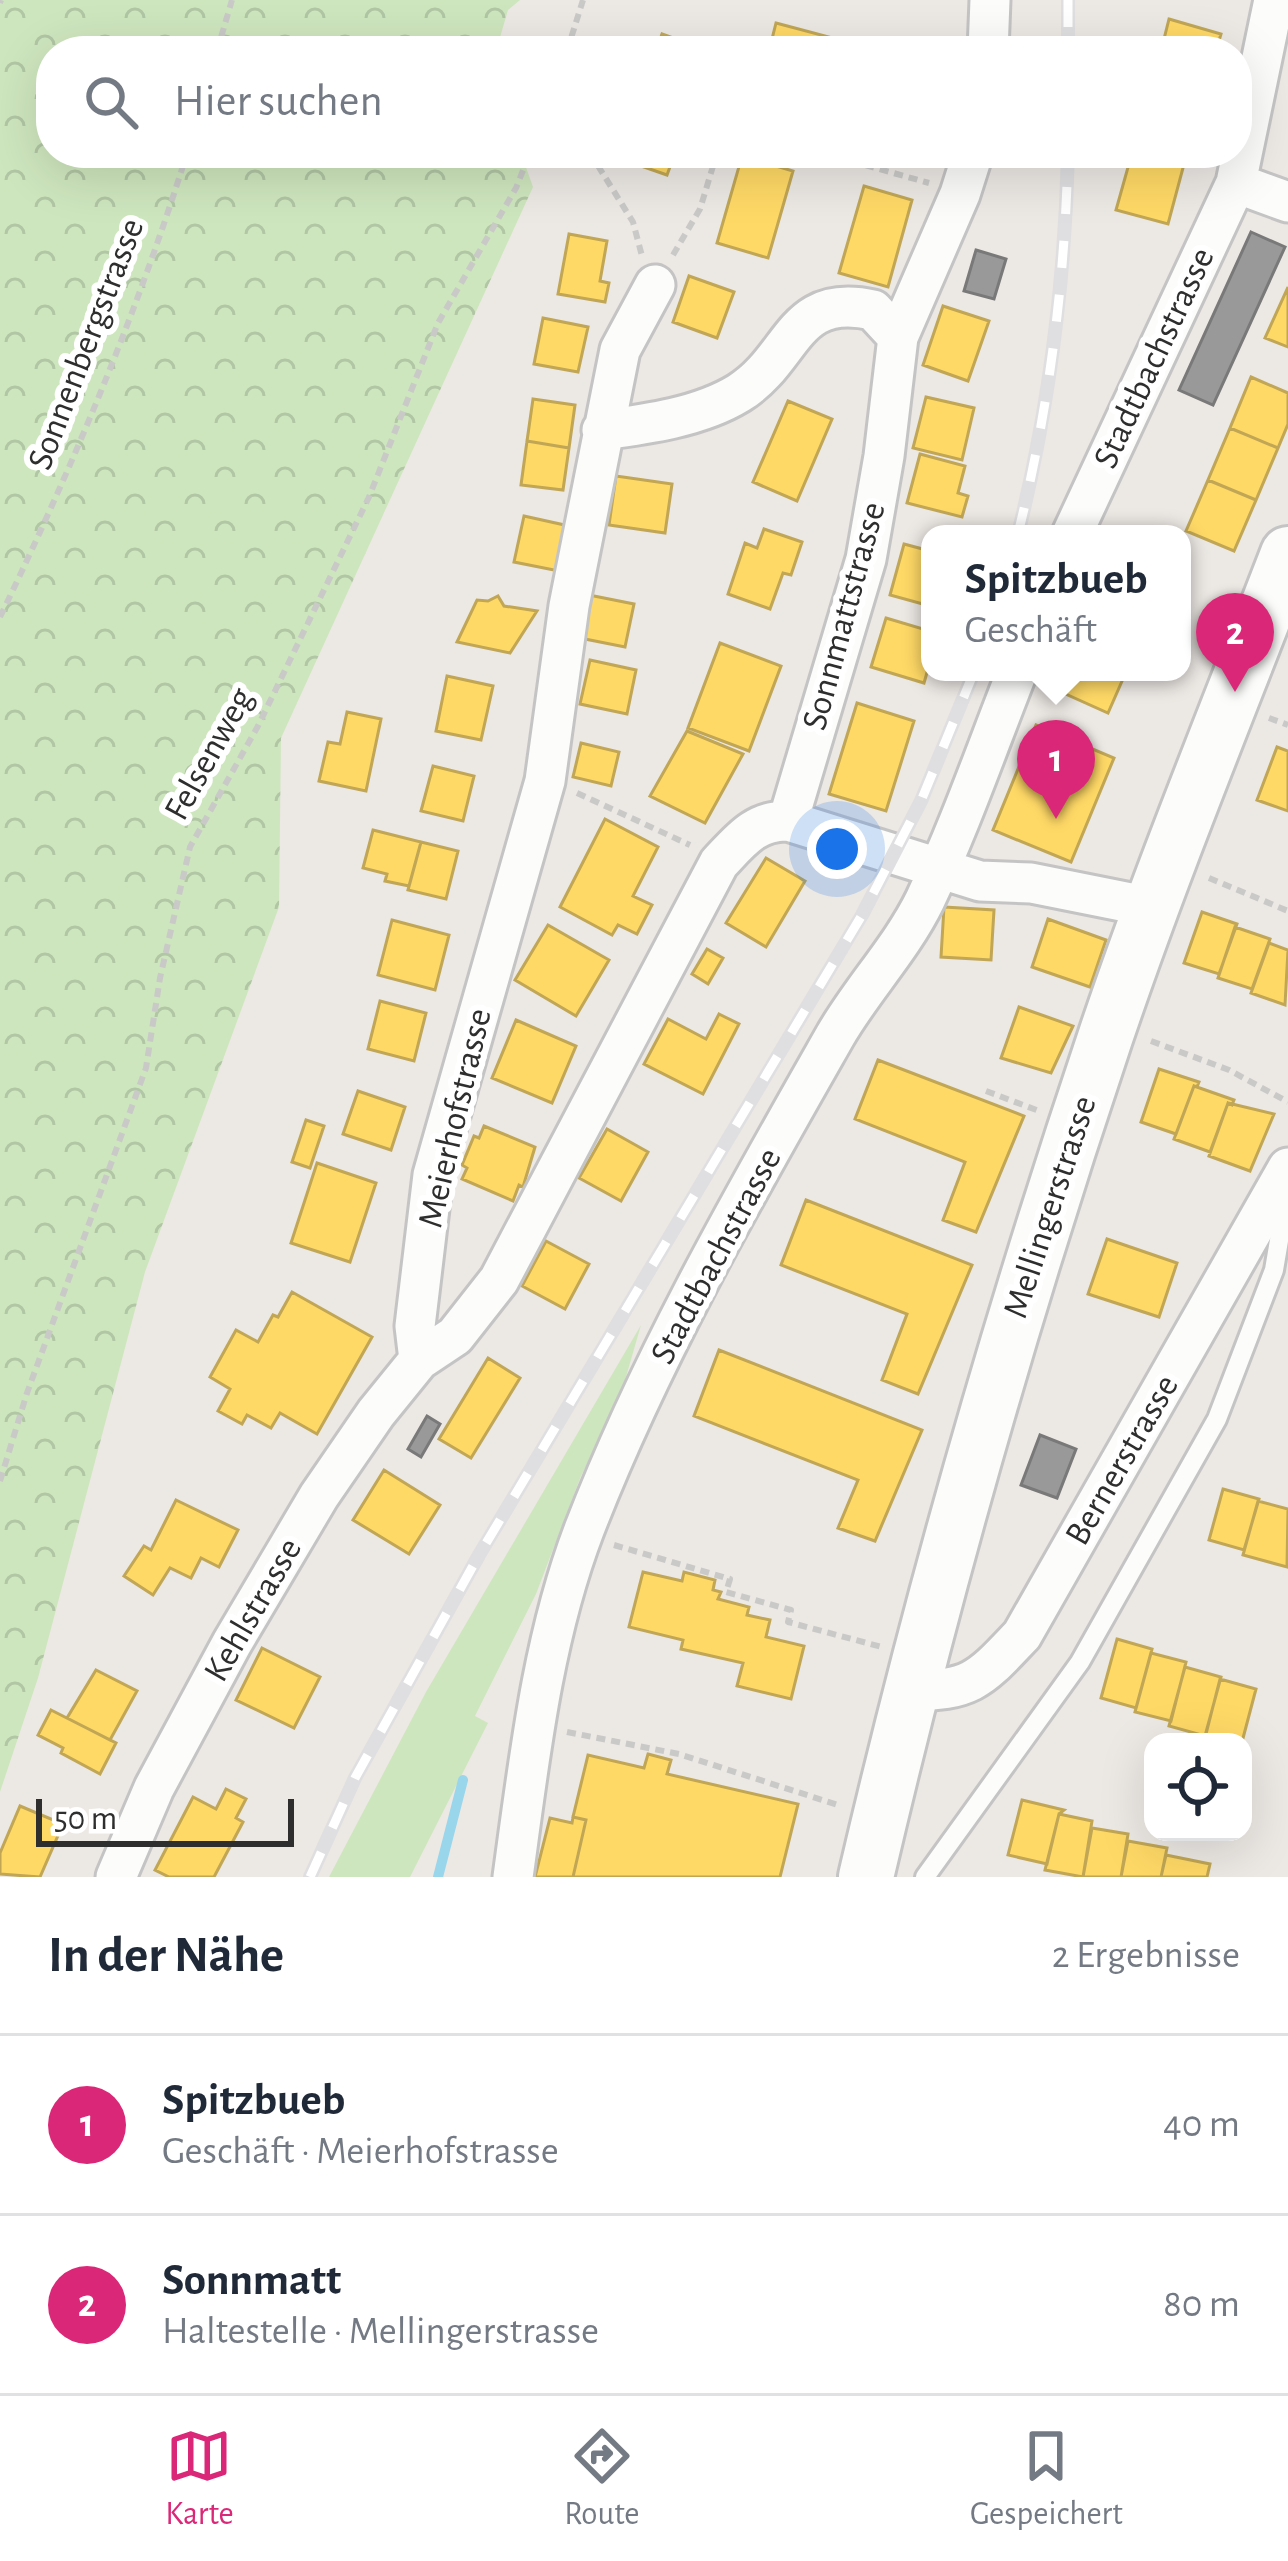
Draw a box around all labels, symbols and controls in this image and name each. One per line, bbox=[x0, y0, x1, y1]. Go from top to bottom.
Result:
search box bbox=[36, 36, 1252, 168]
icon: search bbox=[78, 69, 144, 135]
text: Hier suchen bbox=[174, 79, 383, 124]
street label: Sonnenbergstrasse bbox=[22, 213, 150, 475]
street label: Stadtbachstrasse bbox=[1087, 242, 1221, 474]
street label: Sonnmattstrasse bbox=[796, 498, 892, 734]
popup bbox=[921, 525, 1191, 681]
text: Spitzbueb bbox=[964, 557, 1148, 602]
pin: 2 bbox=[1196, 593, 1274, 692]
text: Geschäft bbox=[964, 611, 1097, 650]
street label: Felsenweg bbox=[158, 681, 260, 826]
pin: 1 bbox=[1017, 720, 1095, 819]
your location bbox=[807, 819, 867, 879]
street label: Meierhofstrasse bbox=[412, 1005, 498, 1231]
street label: Mellingerstrasse bbox=[997, 1092, 1103, 1322]
street label: Stadtbachstrasse bbox=[644, 1142, 788, 1370]
street label: Bernerstrasse bbox=[1059, 1369, 1185, 1551]
street label: Kehlstrasse bbox=[198, 1532, 308, 1688]
map controls bbox=[1144, 1733, 1252, 1841]
button: locate bbox=[1144, 1733, 1252, 1841]
scale bar bbox=[36, 1793, 294, 1846]
text: 50 m bbox=[54, 1803, 117, 1836]
text: In der Nähe bbox=[48, 1930, 284, 1981]
text: 2 Ergebnisse bbox=[1052, 1936, 1240, 1975]
text: Spitzbueb bbox=[162, 2078, 345, 2123]
text: 1 bbox=[80, 2105, 94, 2144]
text: 40 m bbox=[1163, 2105, 1240, 2144]
text: Geschäft · Meierhofstrasse bbox=[162, 2132, 559, 2171]
text: Sonnmatt bbox=[162, 2258, 341, 2303]
text: 2 bbox=[78, 2285, 96, 2324]
text: 80 m bbox=[1163, 2285, 1240, 2324]
text: Haltestelle · Mellingerstrasse bbox=[162, 2312, 599, 2351]
tab: Karte bbox=[165, 2423, 234, 2535]
tab: Route bbox=[564, 2423, 640, 2535]
tab: Gespeichert bbox=[970, 2423, 1123, 2535]

